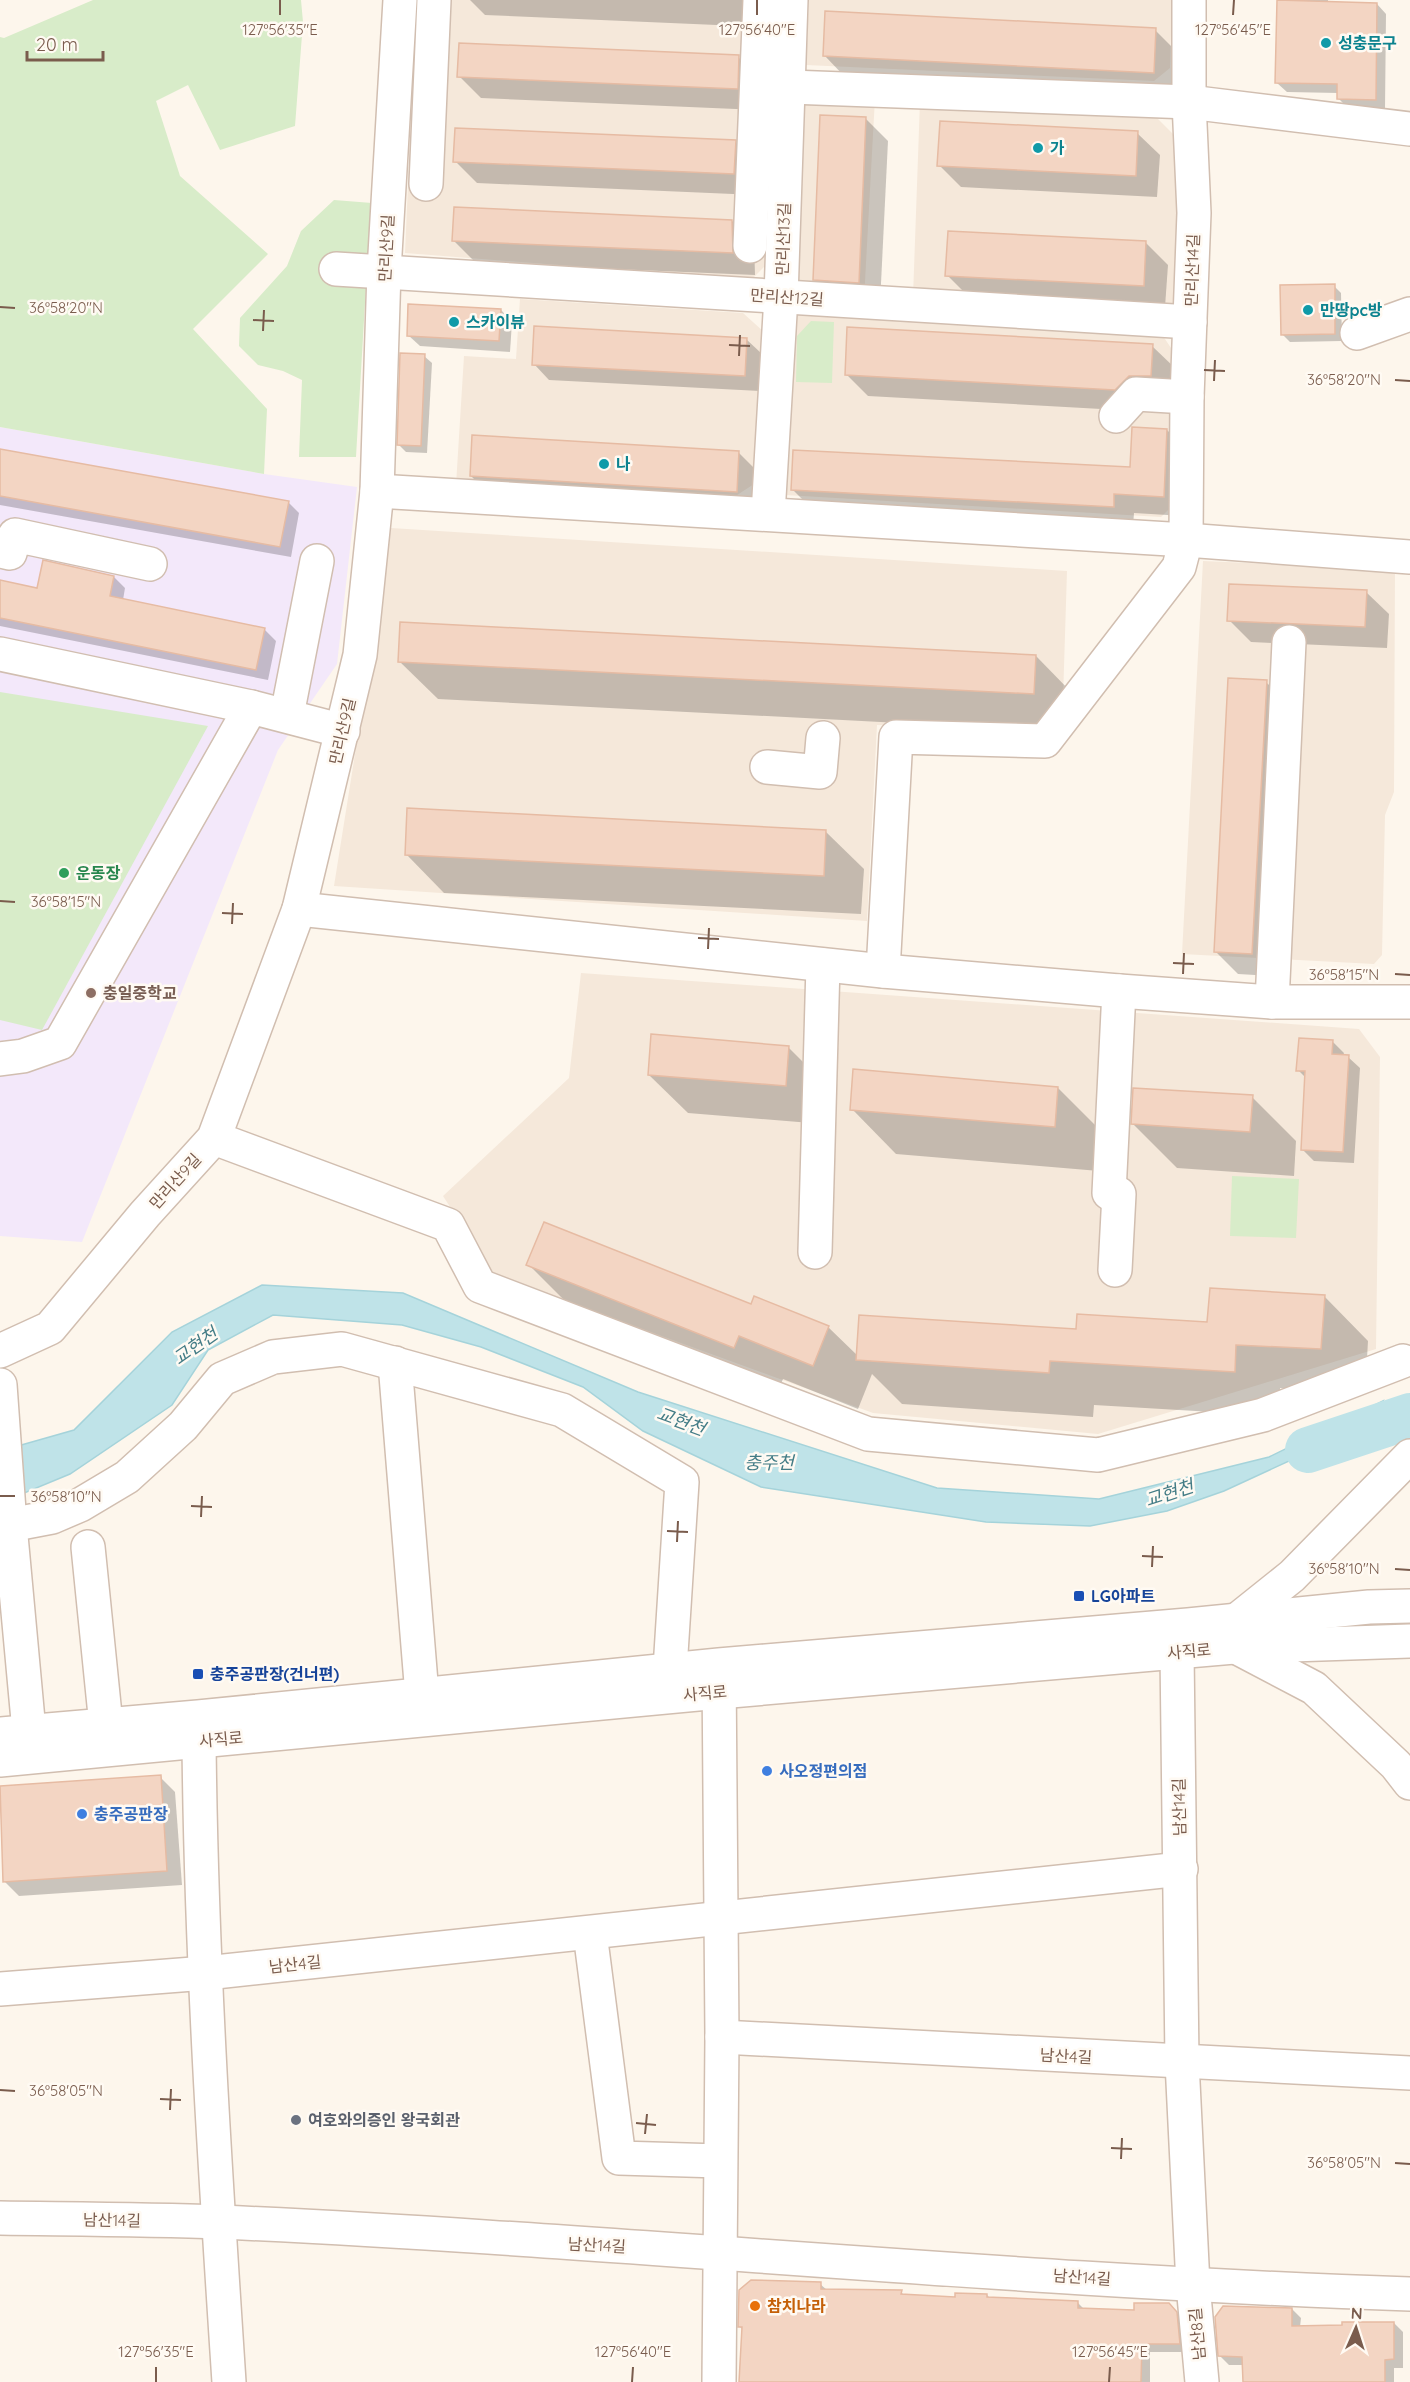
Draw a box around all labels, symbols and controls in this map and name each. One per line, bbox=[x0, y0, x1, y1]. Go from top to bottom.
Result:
text: 127°56'35"E bbox=[242, 20, 318, 39]
text: 127°56'40"E bbox=[719, 20, 795, 39]
text: 127°56'45"E bbox=[1195, 20, 1271, 39]
scale bar bbox=[27, 24, 104, 62]
text: 20 m bbox=[36, 33, 78, 56]
place label: 성충문구 bbox=[1338, 33, 1397, 53]
marker: 성충문구 bbox=[1319, 36, 1333, 50]
place label: 가 bbox=[1050, 138, 1065, 158]
marker: 가 bbox=[1031, 141, 1045, 155]
street label: 만리산13길 bbox=[772, 202, 794, 276]
street label: 만리산9길 bbox=[374, 214, 398, 282]
street label: 만리산14길 bbox=[1181, 233, 1203, 307]
street label: 만리산12길 bbox=[750, 284, 824, 310]
text: 36°58'20"N bbox=[29, 298, 103, 317]
place label: 만땅pc방 bbox=[1320, 300, 1383, 320]
marker: 만땅pc방 bbox=[1301, 303, 1315, 317]
place label: 스카이뷰 bbox=[466, 312, 525, 332]
marker: 스카이뷰 bbox=[447, 315, 461, 329]
text: 36°58'20"N bbox=[1307, 370, 1381, 389]
place label: 나 bbox=[616, 454, 631, 474]
marker: 나 bbox=[597, 457, 611, 471]
street label: 만리산9길 bbox=[325, 696, 359, 766]
place label: 운동장 bbox=[76, 863, 120, 883]
marker: 운동장 bbox=[57, 866, 71, 880]
text: 36°58'15"N bbox=[31, 892, 101, 911]
text: 36°58'15"N bbox=[1309, 965, 1379, 984]
place label: 충일중학교 bbox=[103, 983, 177, 1003]
marker: 충일중학교 bbox=[84, 986, 98, 1000]
street label: 만리산9길 bbox=[145, 1149, 205, 1213]
water label: 교현천 bbox=[168, 1321, 224, 1370]
water label: 교현천 bbox=[654, 1402, 711, 1441]
water label: 충주천 bbox=[744, 1451, 796, 1474]
water label: 교현천 bbox=[1142, 1474, 1198, 1512]
text: 36°58'10"N bbox=[30, 1487, 102, 1506]
text: 36°58'10"N bbox=[1308, 1559, 1380, 1578]
place label: LG아파트 bbox=[1091, 1586, 1155, 1606]
marker: LG아파트 bbox=[1072, 1589, 1086, 1603]
street label: 사직로 bbox=[1166, 1639, 1212, 1663]
place label: 충주공판장(건너편) bbox=[210, 1664, 339, 1684]
marker: 충주공판장(건너편) bbox=[191, 1667, 205, 1681]
street label: 사직로 bbox=[682, 1681, 728, 1705]
street label: 사직로 bbox=[198, 1727, 244, 1751]
place label: 사오정편의점 bbox=[779, 1761, 867, 1781]
marker: 사오정편의점 bbox=[760, 1764, 774, 1778]
street label: 남산14길 bbox=[1168, 1778, 1190, 1836]
place label: 충주공판장 bbox=[94, 1804, 168, 1824]
marker: 충주공판장 bbox=[75, 1807, 89, 1821]
street label: 남산4길 bbox=[268, 1951, 322, 1977]
street label: 남산4길 bbox=[1039, 2045, 1093, 2067]
text: 36°58'05"N bbox=[29, 2081, 103, 2100]
place label: 여호와의증인 왕국회관 bbox=[308, 2110, 460, 2130]
marker: 여호와의증인 왕국회관 bbox=[289, 2113, 303, 2127]
text: 36°58'05"N bbox=[1307, 2153, 1381, 2172]
street label: 남산14길 bbox=[83, 2209, 141, 2231]
street label: 남산14길 bbox=[567, 2233, 627, 2257]
street label: 남산14길 bbox=[1052, 2265, 1112, 2289]
place label: 참치나라 bbox=[767, 2296, 826, 2316]
north arrow bbox=[1326, 2298, 1386, 2358]
marker: 참치나라 bbox=[748, 2299, 762, 2313]
text: N bbox=[1350, 2303, 1363, 2323]
street label: 남산8길 bbox=[1185, 2307, 1209, 2361]
text: 127°56'35"E bbox=[118, 2342, 194, 2361]
text: 127°56'40"E bbox=[595, 2342, 671, 2361]
text: 127°56'45"E bbox=[1072, 2342, 1148, 2361]

